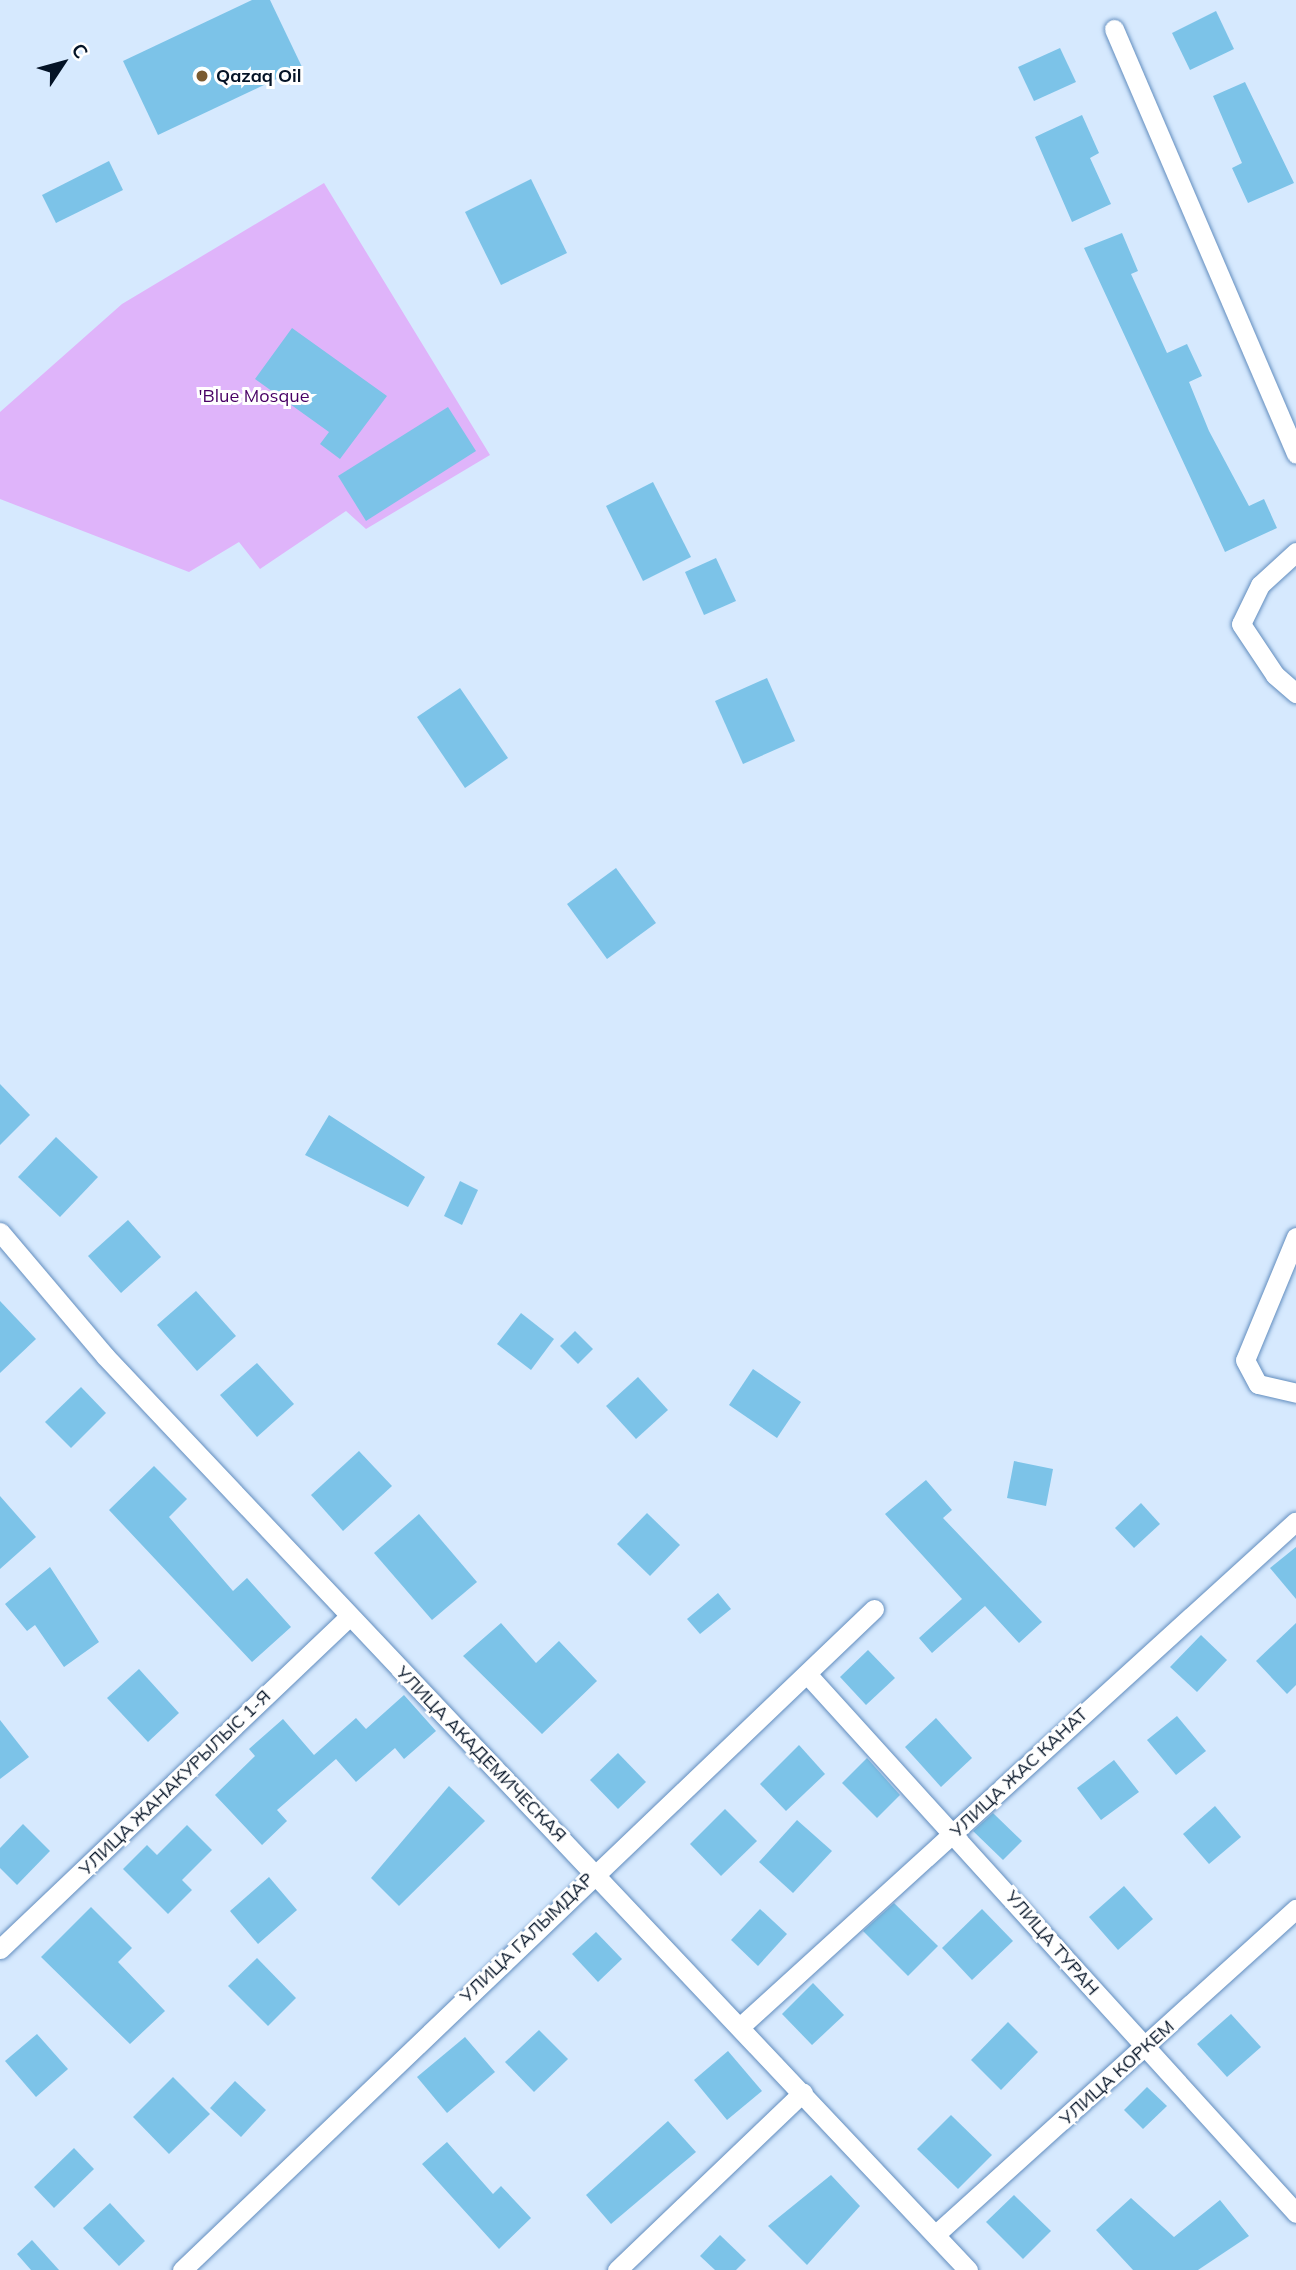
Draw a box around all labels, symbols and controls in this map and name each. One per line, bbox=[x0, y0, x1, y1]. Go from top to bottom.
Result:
north arrow bbox=[28, 28, 98, 98]
text: С bbox=[66, 38, 94, 63]
place label: Qazaq Oil bbox=[216, 65, 302, 87]
marker: Qazaq Oil bbox=[194, 68, 210, 84]
park label: 'Blue Mosque bbox=[198, 385, 310, 407]
street label: УЛИЦА АКАДЕМИЧЕСКАЯ bbox=[391, 1662, 571, 1846]
street label: УЛИЦА ЖАНАКУРЫЛЫС 1-Я bbox=[75, 1686, 275, 1880]
street label: УЛИЦА ЖАС КАНАТ bbox=[946, 1704, 1092, 1842]
street label: УЛИЦА ГАЛЫМДАР bbox=[456, 1869, 598, 2007]
street label: УЛИЦА ТУРАН bbox=[1001, 1886, 1103, 2000]
street label: УЛИЦА КОРКЕМ bbox=[1055, 2016, 1179, 2130]

